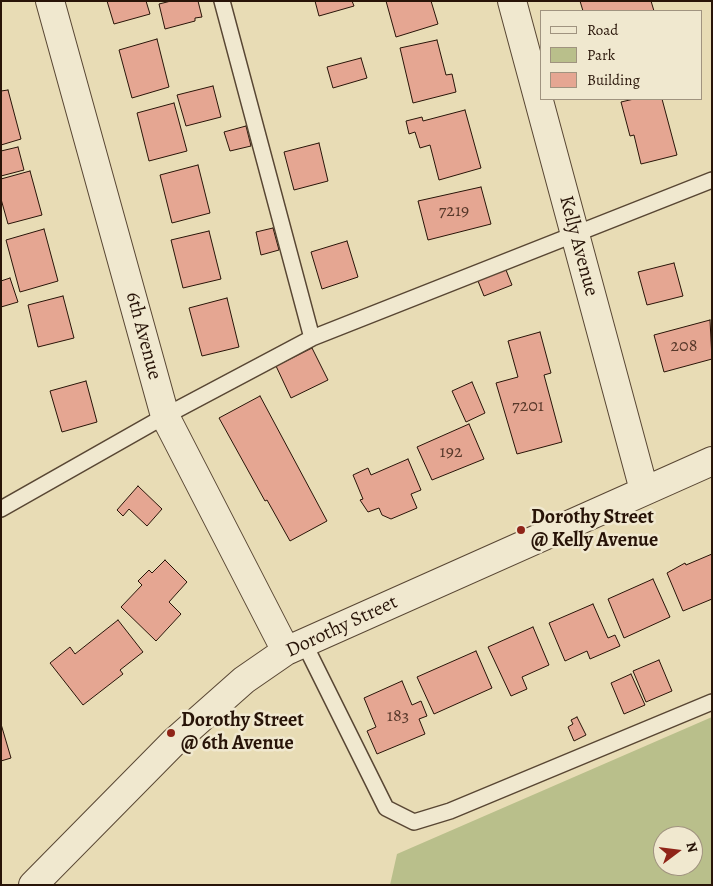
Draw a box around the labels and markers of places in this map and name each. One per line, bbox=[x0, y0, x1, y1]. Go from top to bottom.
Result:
place label: Dorothy Street @ Kelly Avenue bbox=[531, 506, 658, 553]
marker: Dorothy Street @ Kelly Avenue bbox=[515, 524, 527, 536]
place label: Dorothy Street @ 6th Avenue bbox=[181, 709, 304, 756]
marker: Dorothy Street @ 6th Avenue bbox=[165, 727, 177, 739]

